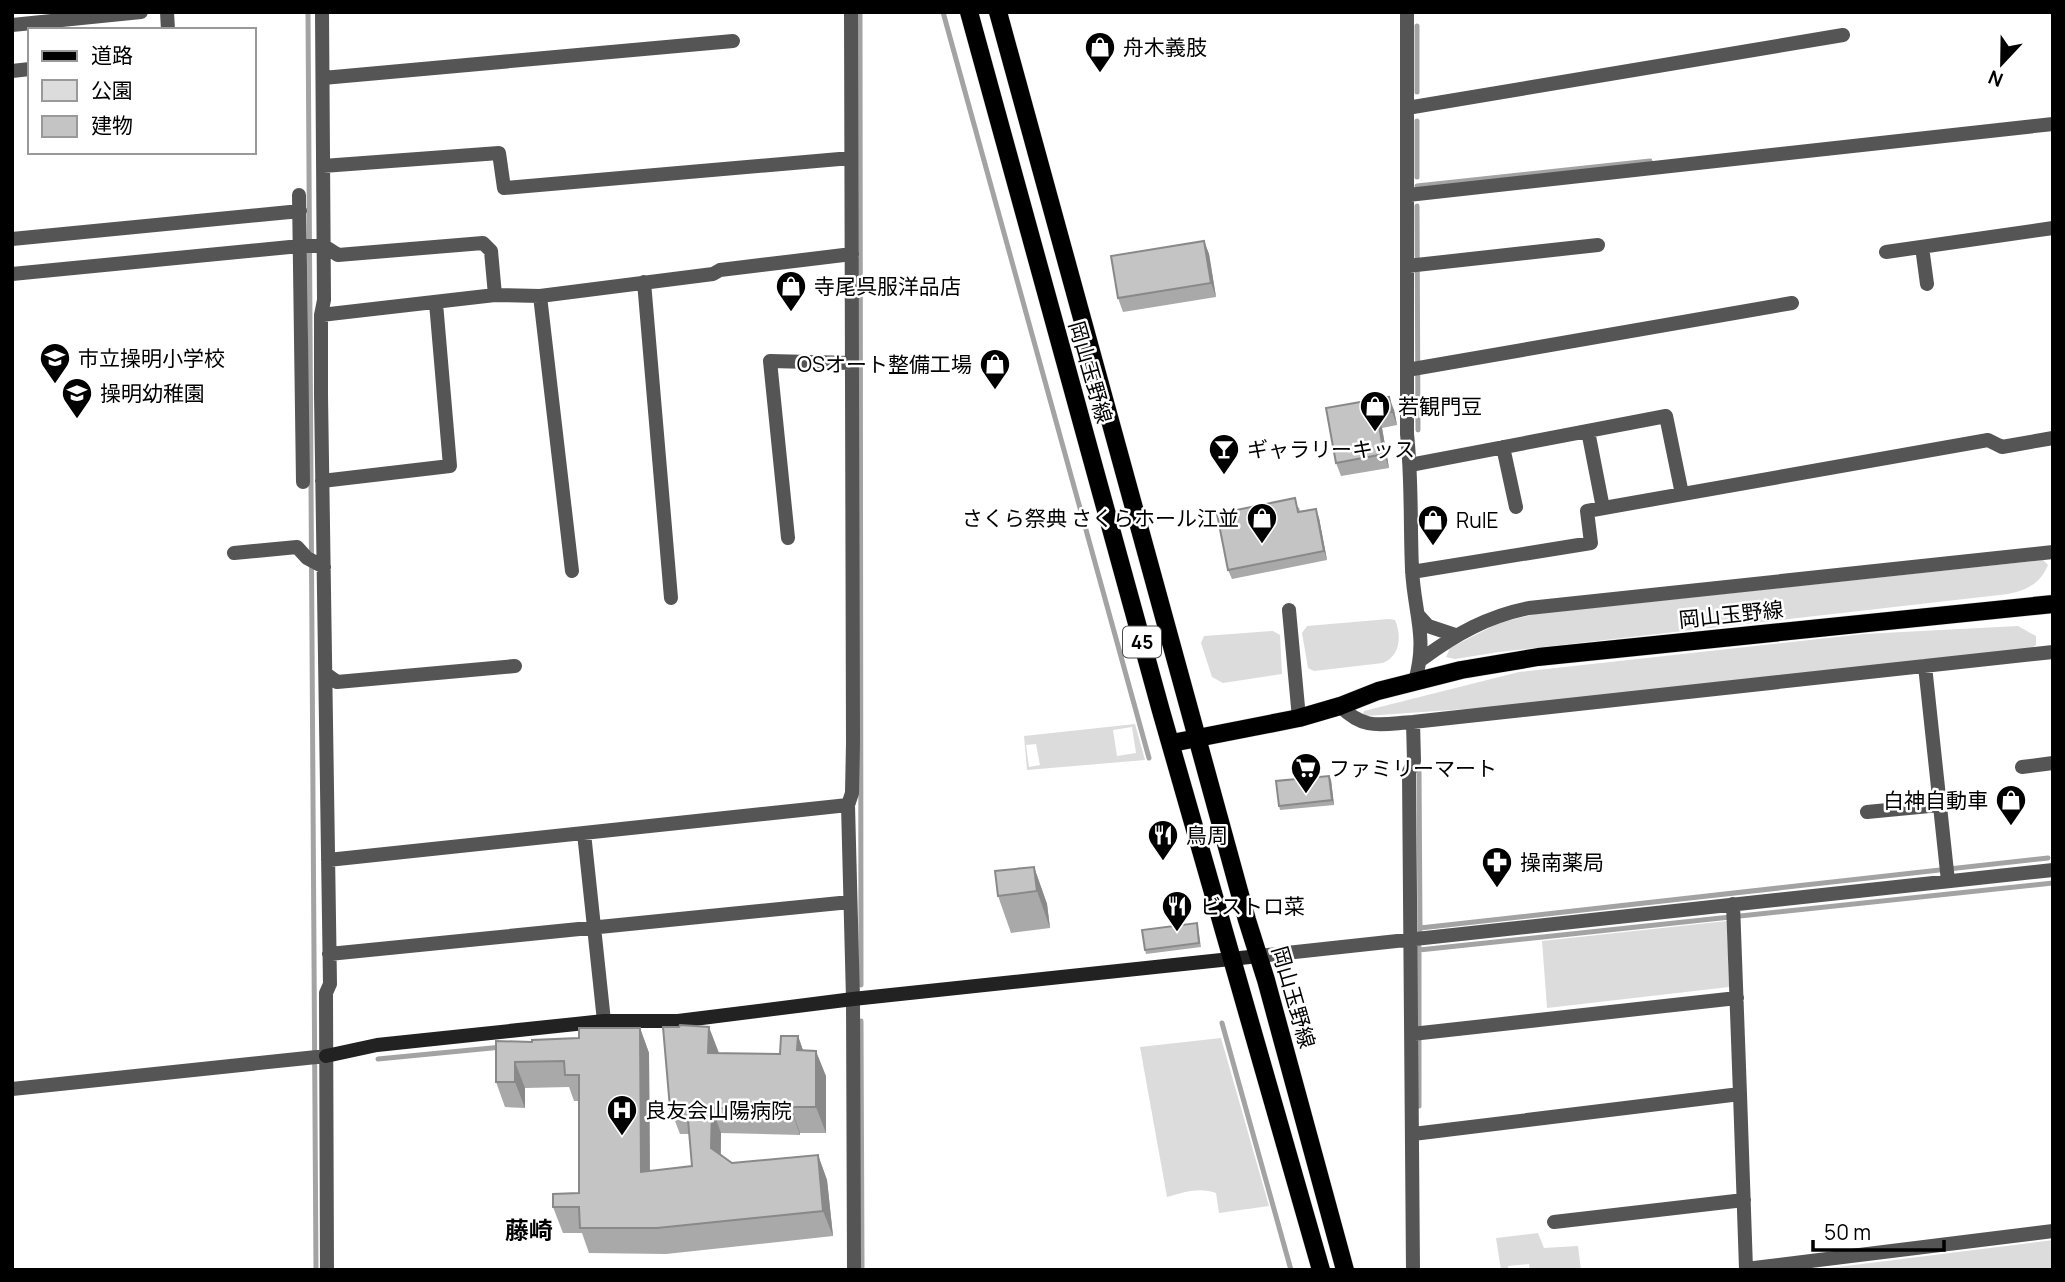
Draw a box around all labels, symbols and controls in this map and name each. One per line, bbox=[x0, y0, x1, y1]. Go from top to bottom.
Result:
legend bbox=[28, 28, 256, 154]
north arrow bbox=[1967, 28, 2037, 98]
shop icon: 舟木義肢 bbox=[1083, 30, 1117, 74]
place label: 舟木義肢 bbox=[1123, 33, 1207, 61]
text: 道路 bbox=[91, 41, 133, 69]
text: N bbox=[1984, 64, 2007, 93]
text: 公園 bbox=[91, 76, 133, 104]
text: 建物 bbox=[91, 111, 133, 139]
shop icon: 寺尾呉服洋品店 bbox=[774, 269, 808, 313]
place label: 寺尾呉服洋品店 bbox=[814, 272, 961, 300]
street label: 岡山玉野線 bbox=[1063, 318, 1119, 426]
school or university icon: 市立操明小学校 bbox=[38, 341, 72, 385]
place label: 市立操明小学校 bbox=[78, 344, 225, 372]
shop icon: OSオート整備工場 bbox=[978, 347, 1012, 391]
place label: OSオート整備工場 bbox=[797, 350, 972, 378]
school or university icon: 操明幼稚園 bbox=[60, 376, 94, 420]
place label: 操明幼稚園 bbox=[100, 379, 205, 407]
shop icon: 若観門豆 bbox=[1358, 389, 1392, 433]
place label: 若観門豆 bbox=[1398, 392, 1482, 420]
bar icon: ギャラリーキッス bbox=[1207, 432, 1241, 476]
place label: ギャラリーキッス bbox=[1247, 435, 1415, 463]
shop icon: さくら祭典 さくらホール江並 bbox=[1245, 501, 1279, 545]
shop icon: RulE bbox=[1416, 503, 1450, 547]
place label: さくら祭典 さくらホール江並 bbox=[962, 504, 1239, 532]
place label: RulE bbox=[1456, 506, 1499, 534]
street label: 岡山玉野線 bbox=[1677, 595, 1785, 633]
road number: 45 bbox=[1123, 626, 1161, 657]
supermarket icon: ファミリーマート bbox=[1289, 751, 1323, 795]
place label: ファミリーマート bbox=[1329, 754, 1497, 782]
shop icon: 白神自動車 bbox=[1994, 783, 2028, 827]
place label: 白神自動車 bbox=[1883, 786, 1988, 814]
restaurant icon: 鳥周 bbox=[1146, 818, 1180, 862]
place label: 鳥周 bbox=[1186, 821, 1228, 849]
pharmacy icon: 操南薬局 bbox=[1480, 845, 1514, 889]
place label: 操南薬局 bbox=[1520, 848, 1604, 876]
restaurant icon: ビストロ菜 bbox=[1160, 889, 1194, 933]
place label: ビストロ菜 bbox=[1200, 892, 1305, 920]
street label: 岡山玉野線 bbox=[1266, 943, 1322, 1051]
hospital icon: 良友会山陽病院 bbox=[605, 1093, 639, 1137]
place label: 良友会山陽病院 bbox=[645, 1096, 792, 1124]
scale bar bbox=[1813, 1208, 1944, 1252]
district label: 藤崎 bbox=[505, 1213, 553, 1246]
text: 50 m bbox=[1824, 1218, 1871, 1246]

